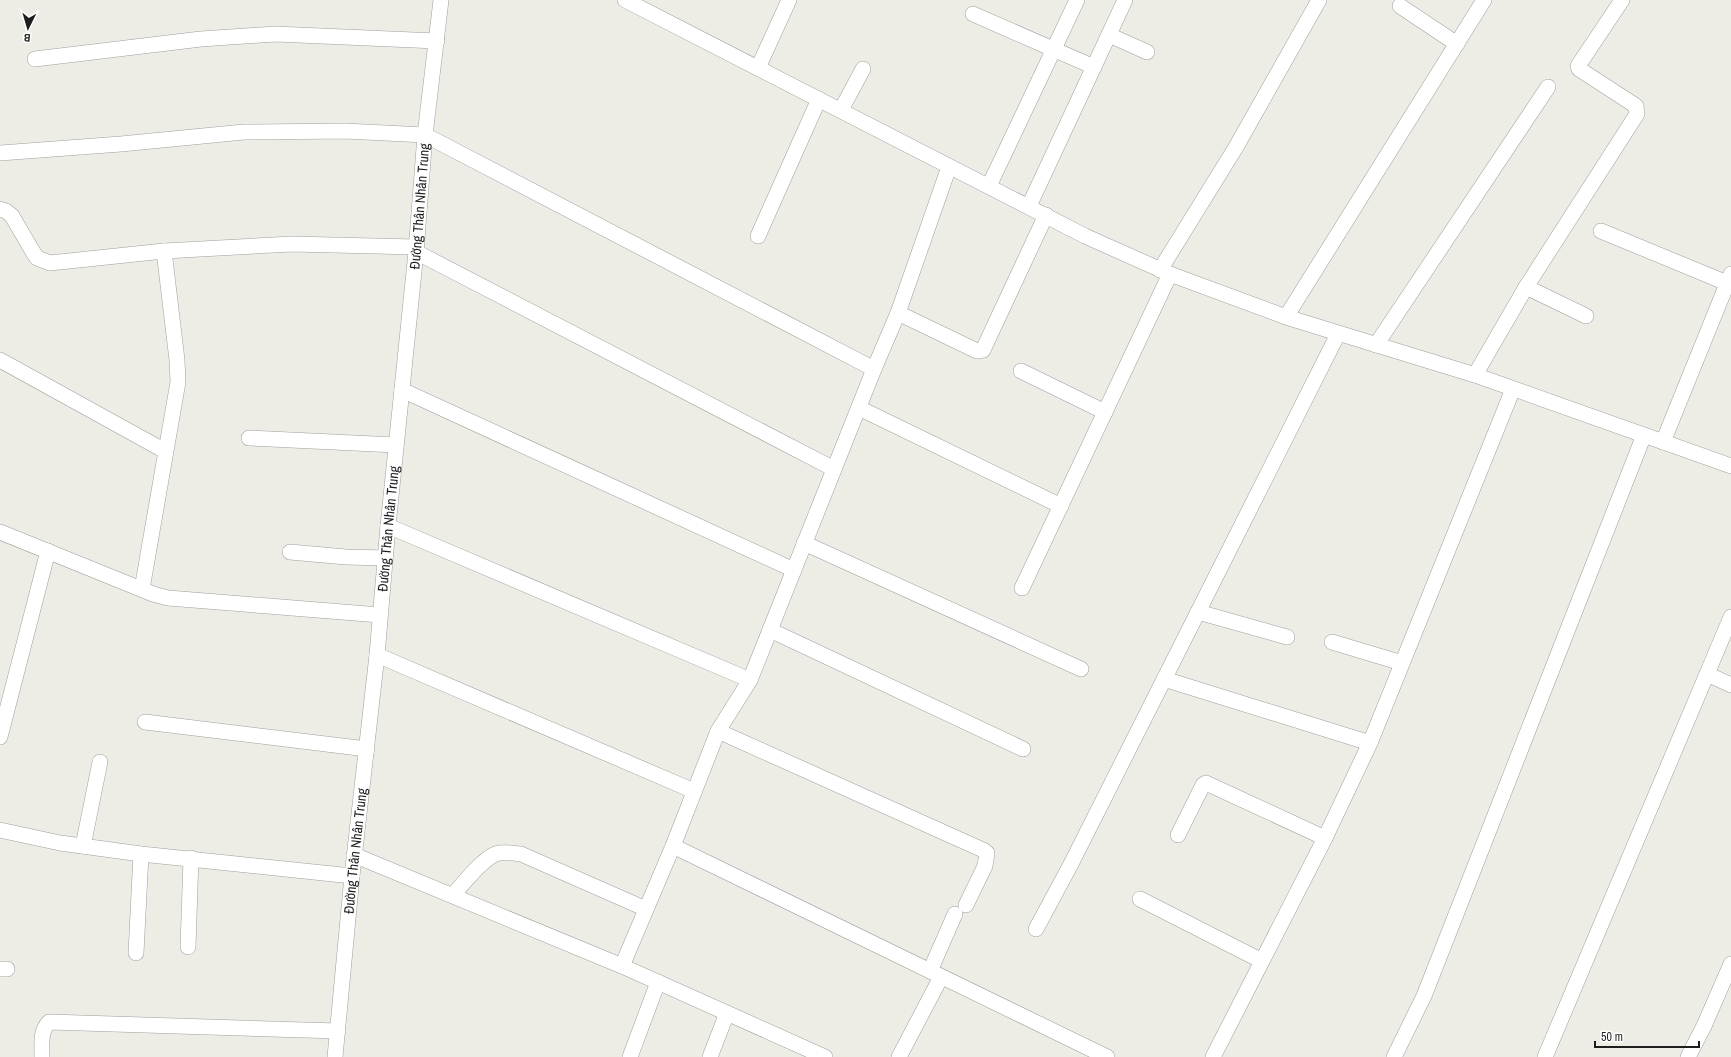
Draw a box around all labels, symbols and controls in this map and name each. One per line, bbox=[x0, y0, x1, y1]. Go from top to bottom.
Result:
north arrow bbox=[8, 8, 48, 48]
text: B bbox=[23, 31, 31, 45]
street label: Đường Thân Nhân Trung bbox=[405, 142, 433, 270]
street label: Đường Thân Nhân Trung bbox=[373, 464, 403, 592]
street label: Đường Thân Nhân Trung bbox=[339, 787, 371, 915]
scale bar bbox=[1595, 1023, 1699, 1049]
text: 50 m bbox=[1601, 1029, 1623, 1045]

